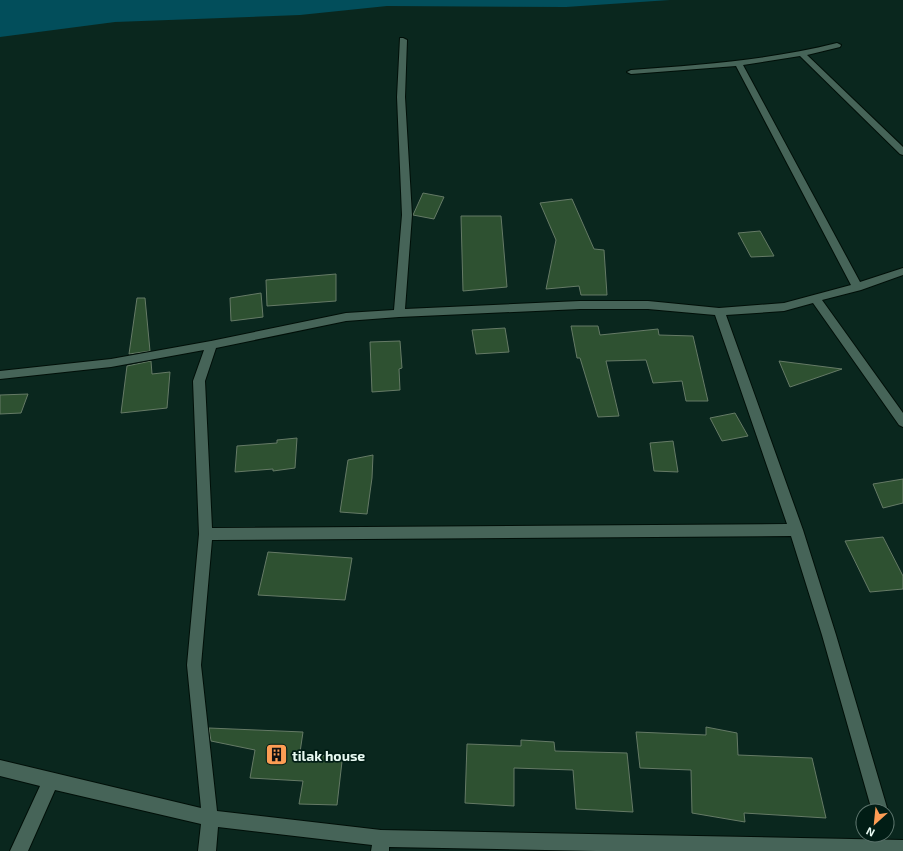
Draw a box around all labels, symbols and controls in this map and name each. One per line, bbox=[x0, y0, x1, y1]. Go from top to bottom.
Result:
building icon: tilak house bbox=[264, 742, 290, 768]
place label: tilak house bbox=[292, 747, 365, 764]
north arrow bbox=[855, 803, 895, 843]
text: N bbox=[864, 825, 877, 840]

